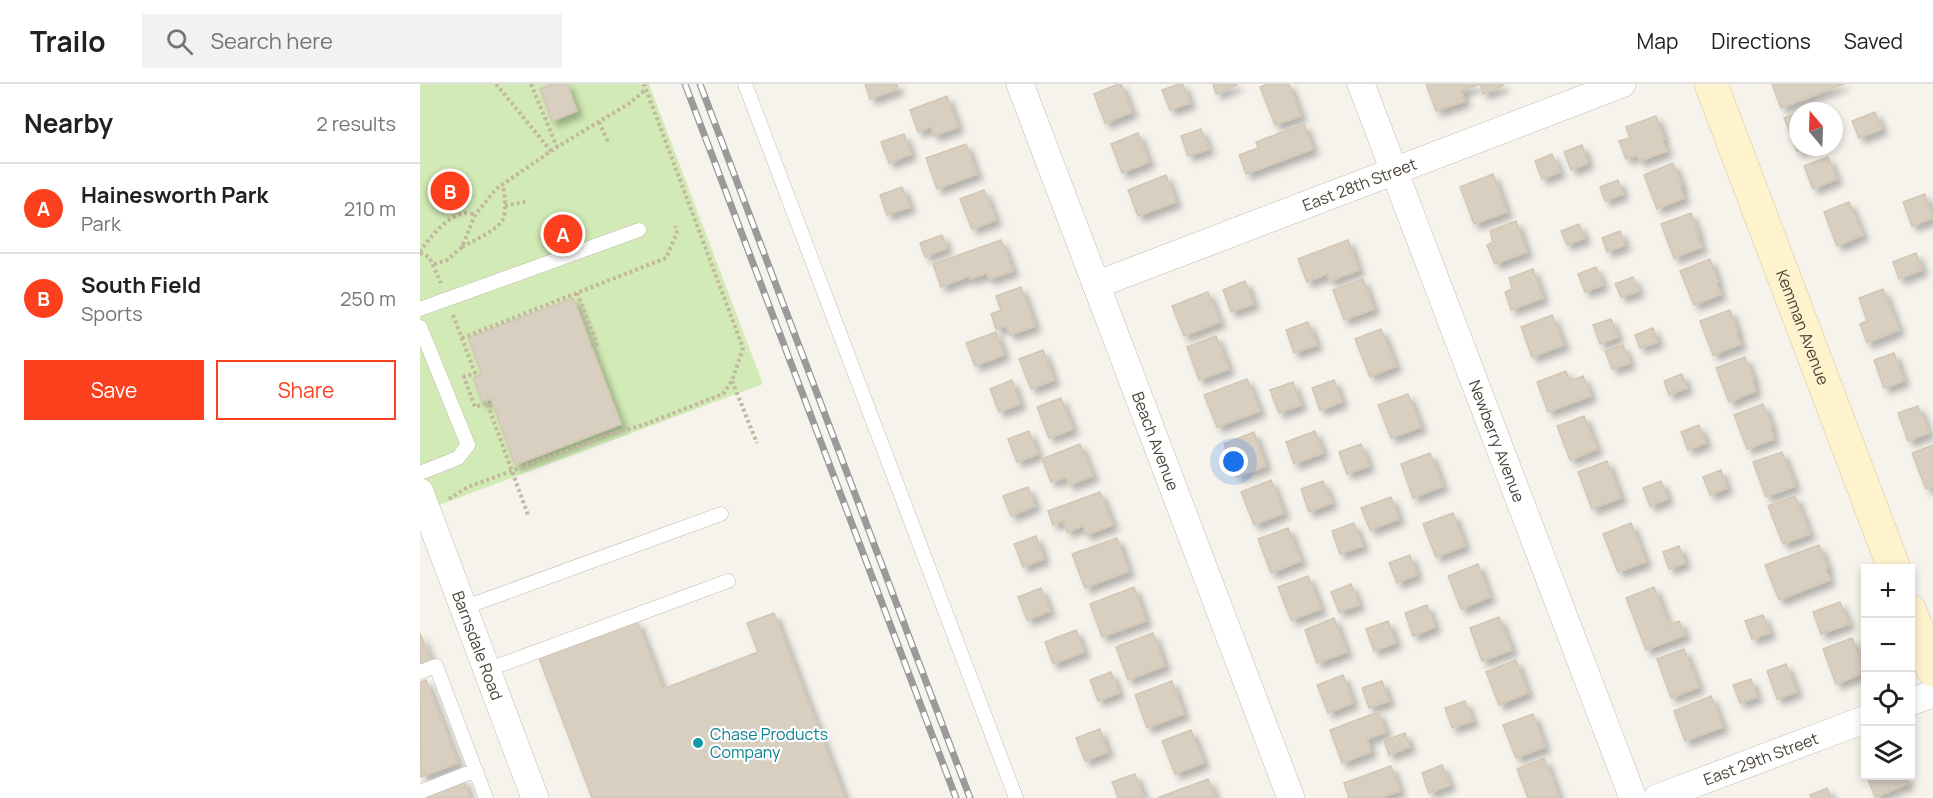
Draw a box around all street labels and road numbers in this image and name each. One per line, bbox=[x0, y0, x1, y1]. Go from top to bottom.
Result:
street label: East 28th Street bbox=[1299, 153, 1420, 216]
street label: Kemman Avenue bbox=[1771, 266, 1835, 388]
street label: Newberry Avenue bbox=[1464, 377, 1530, 505]
street label: Beach Avenue bbox=[1127, 388, 1184, 494]
street label: Barnsdale Road bbox=[447, 588, 508, 703]
street label: East 29th Street bbox=[1700, 727, 1821, 790]

